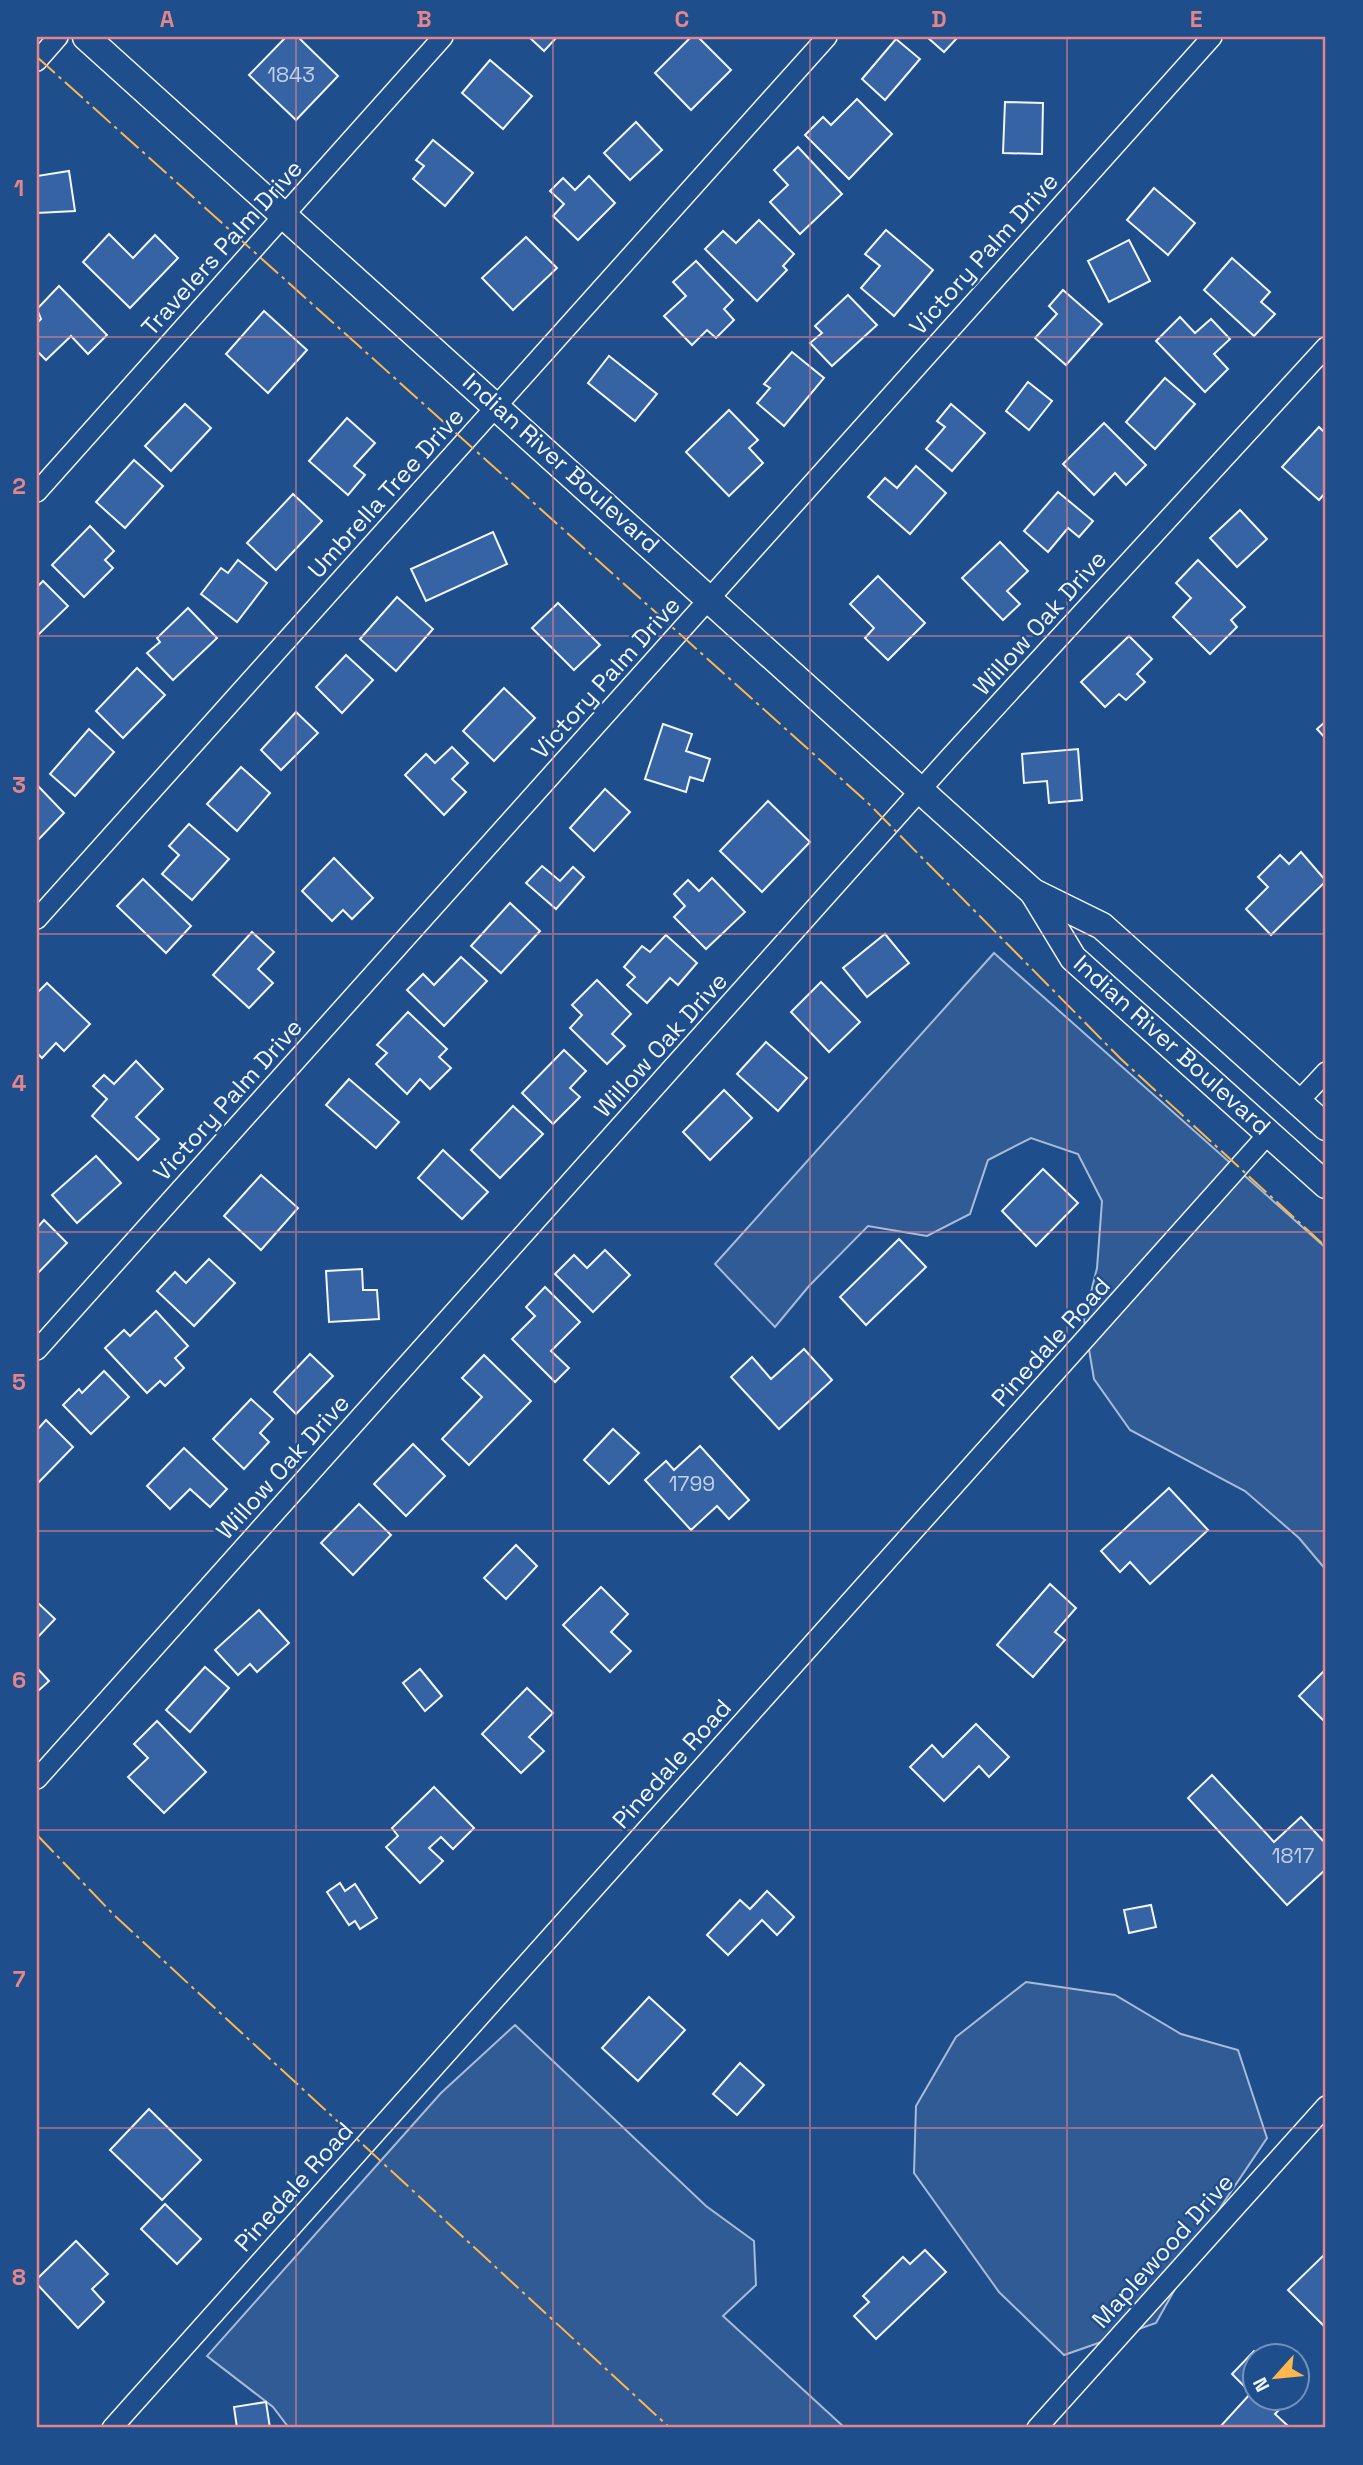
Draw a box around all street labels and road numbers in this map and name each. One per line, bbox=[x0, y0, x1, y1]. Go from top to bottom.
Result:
street label: Travelers Palm Drive bbox=[134, 153, 309, 342]
street label: Victory Palm Drive bbox=[902, 166, 1065, 341]
street label: Indian River Boulevard bbox=[456, 366, 666, 559]
street label: Umbrella Tree Drive bbox=[301, 401, 470, 584]
street label: Willow Oak Drive bbox=[966, 544, 1113, 702]
street label: Victory Palm Drive bbox=[524, 590, 687, 765]
street label: Indian River Boulevard bbox=[1067, 948, 1277, 1141]
street label: Willow Oak Drive bbox=[587, 966, 734, 1124]
street label: Victory Palm Drive bbox=[146, 1012, 309, 1187]
street label: Pinedale Road bbox=[984, 1270, 1117, 1413]
street label: Willow Oak Drive bbox=[209, 1388, 356, 1546]
street label: Pinedale Road bbox=[605, 1692, 738, 1835]
street label: Pinedale Road bbox=[227, 2115, 360, 2258]
street label: Maplewood Drive bbox=[1085, 2167, 1240, 2334]

